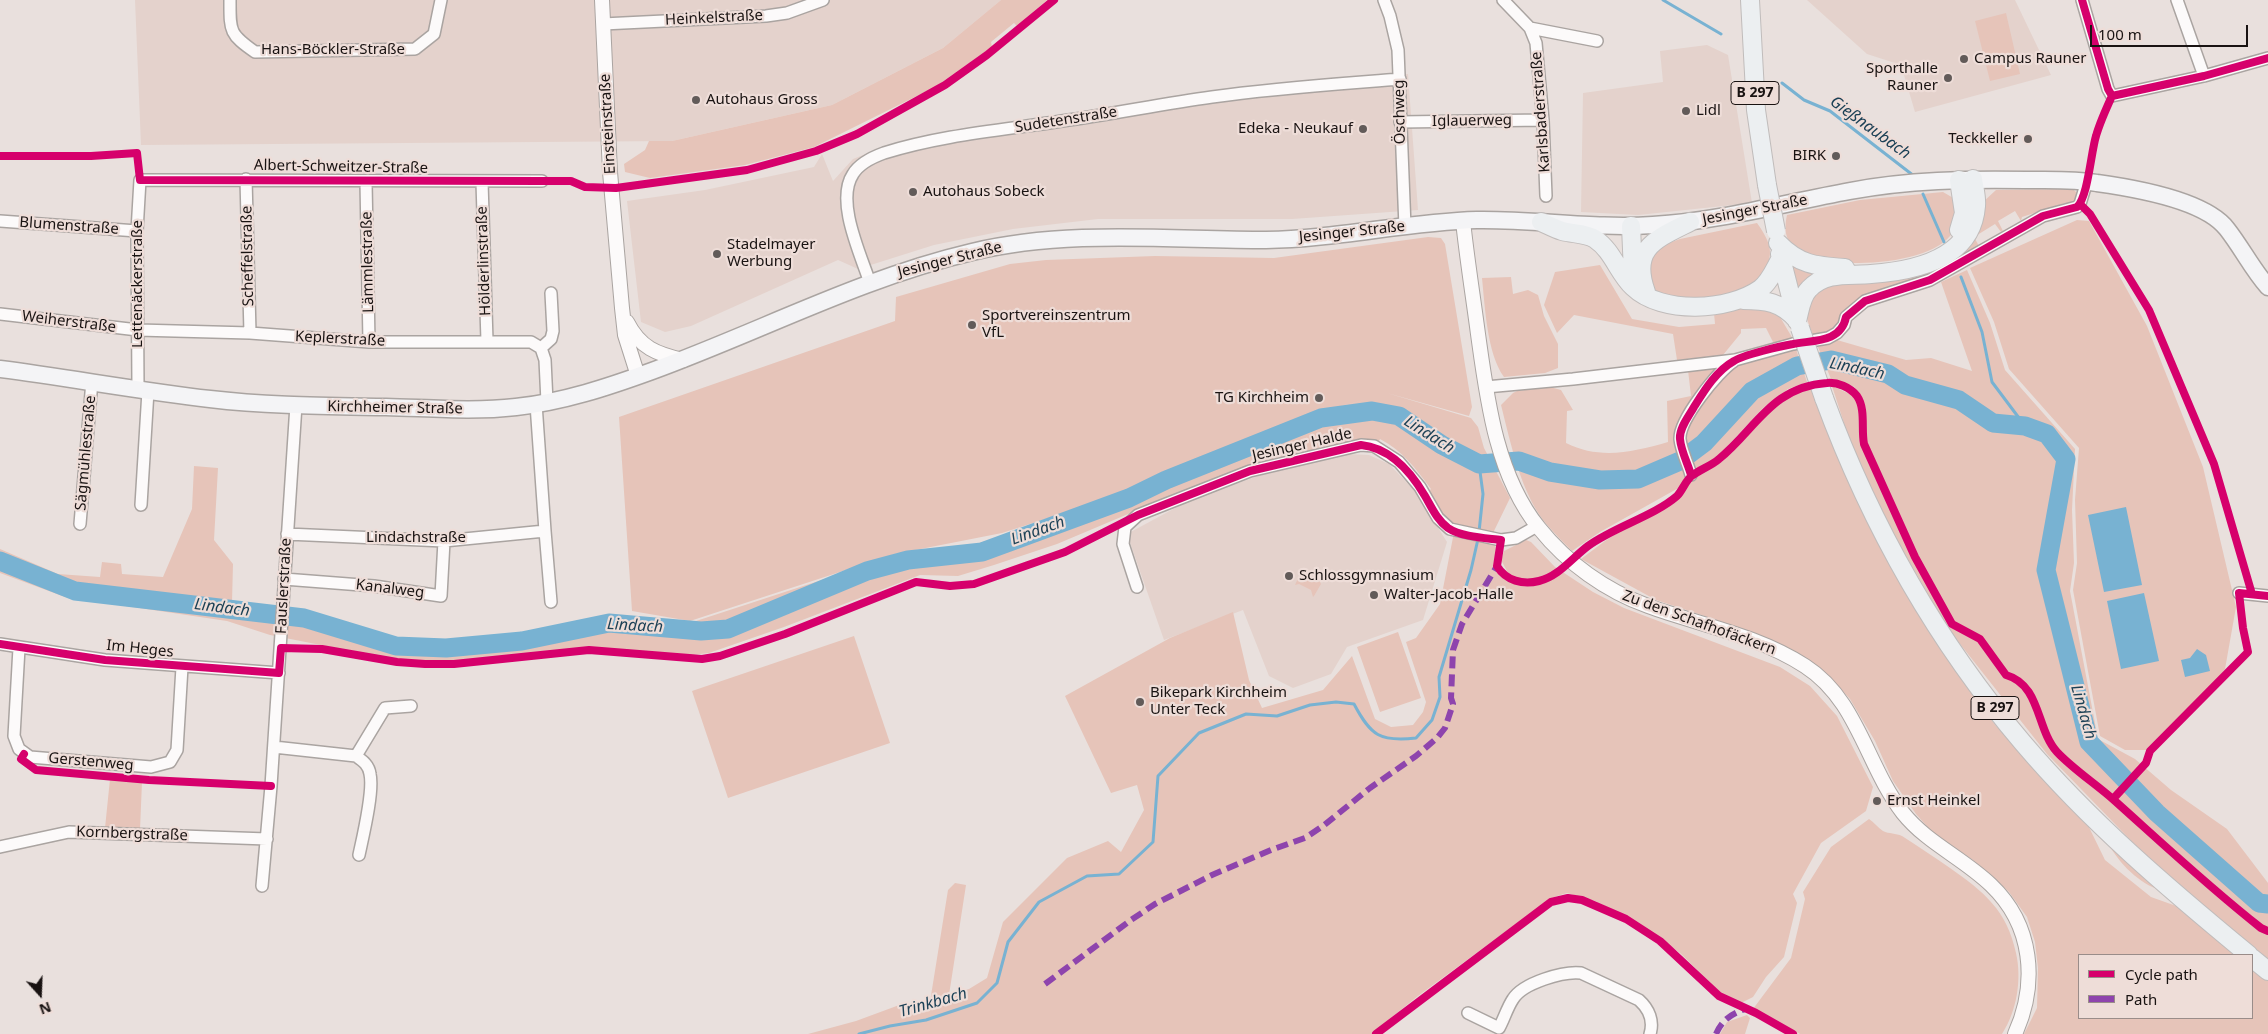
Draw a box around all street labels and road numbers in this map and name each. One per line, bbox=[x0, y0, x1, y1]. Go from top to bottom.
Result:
street label: Heinkelstraße bbox=[665, 6, 763, 30]
street label: Hans-Böckler-Straße bbox=[261, 41, 405, 59]
street label: Karlsbaderstraße bbox=[1528, 51, 1554, 173]
street label: Einsteinstraße bbox=[596, 73, 620, 175]
street label: Öschweg bbox=[1390, 79, 1410, 145]
road number: B 297 bbox=[1731, 82, 1779, 105]
street label: Sudetenstraße bbox=[1014, 103, 1118, 137]
street label: Iglauerweg bbox=[1432, 111, 1512, 131]
street label: Albert-Schweitzer-Straße bbox=[254, 156, 428, 178]
street label: Jesinger Straße bbox=[1701, 191, 1809, 229]
street label: Scheffelstraße bbox=[238, 206, 258, 306]
street label: Hölderlinstraße bbox=[473, 206, 495, 316]
street label: Lämmlestraße bbox=[358, 211, 378, 313]
street label: Blumenstraße bbox=[19, 214, 119, 238]
street label: Jesinger Straße bbox=[1298, 217, 1406, 247]
street label: Lettenäckerstraße bbox=[129, 220, 147, 348]
street label: Jesinger Straße bbox=[896, 238, 1004, 282]
street label: Weiherstraße bbox=[21, 307, 117, 337]
street label: Keplerstraße bbox=[294, 328, 386, 350]
street label: Sägmühlestraße bbox=[72, 395, 100, 511]
street label: Kirchheimer Straße bbox=[327, 398, 463, 418]
street label: Jesinger Halde bbox=[1250, 425, 1354, 465]
street label: Lindachstraße bbox=[366, 529, 466, 547]
street label: Fauslerstraße bbox=[272, 538, 296, 634]
street label: Kanalweg bbox=[355, 576, 425, 602]
street label: Zu den Schafhofäckern bbox=[1620, 587, 1778, 659]
street label: Im Heges bbox=[106, 637, 174, 661]
road number: B 297 bbox=[1971, 696, 2019, 720]
street label: Gerstenweg bbox=[48, 749, 134, 775]
street label: Kornbergstraße bbox=[76, 823, 188, 845]

